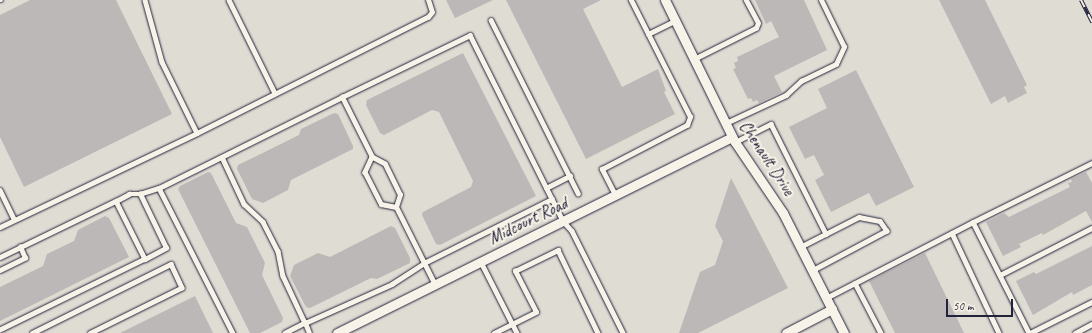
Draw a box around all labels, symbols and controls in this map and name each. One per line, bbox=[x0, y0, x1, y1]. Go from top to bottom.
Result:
street label: Chenault Drive bbox=[735, 117, 799, 199]
street label: Midcourt Road bbox=[485, 193, 571, 249]
scale bar bbox=[948, 291, 1015, 317]
text: 50 m bbox=[953, 298, 973, 314]

